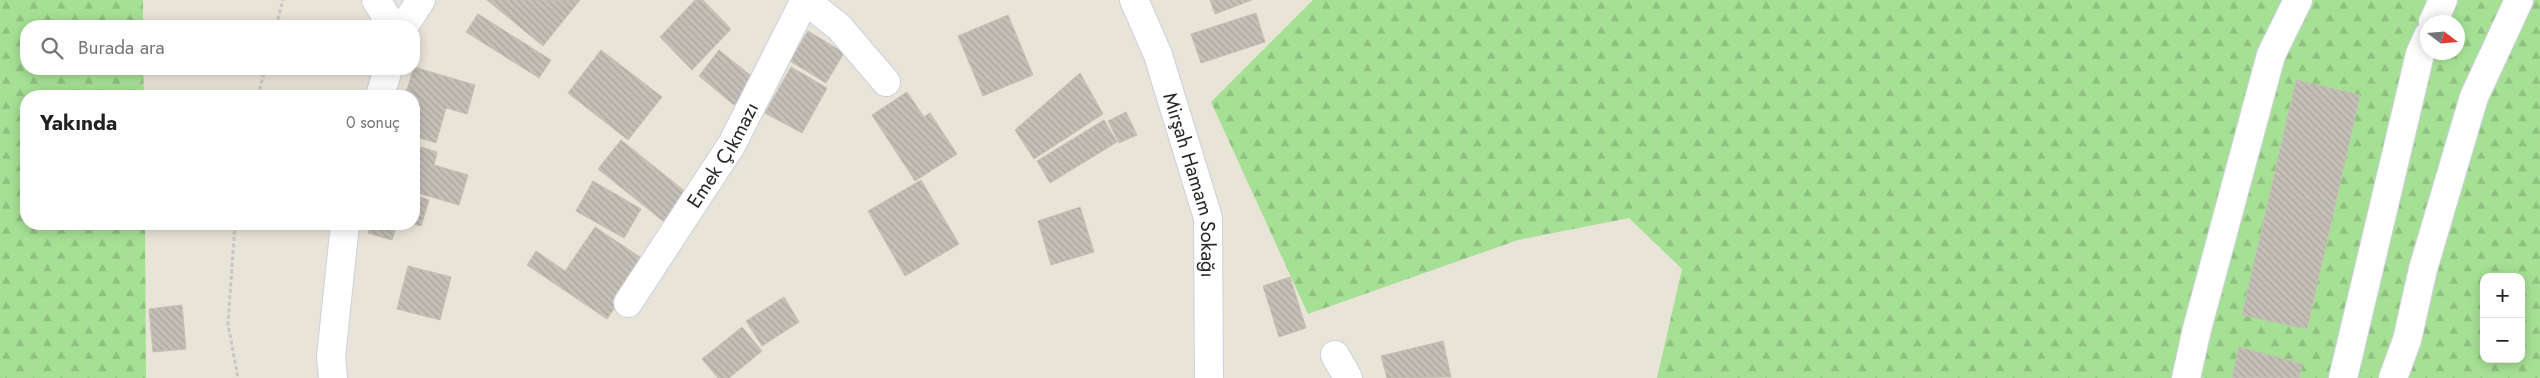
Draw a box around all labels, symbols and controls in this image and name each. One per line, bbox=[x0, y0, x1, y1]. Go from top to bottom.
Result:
north arrow bbox=[2420, 15, 2465, 60]
search box bbox=[20, 20, 420, 75]
icon: search bbox=[38, 34, 66, 62]
text: Burada ara bbox=[78, 34, 165, 61]
street label: Mirşah Hamam Sokağı bbox=[1155, 89, 1222, 278]
street label: Emek Çıkmazı bbox=[680, 97, 766, 214]
text: Yakında bbox=[40, 108, 117, 138]
text: 0 sonuç bbox=[346, 111, 400, 134]
map controls bbox=[2480, 273, 2525, 363]
button: + bbox=[2480, 273, 2525, 318]
button: − bbox=[2480, 318, 2525, 363]

